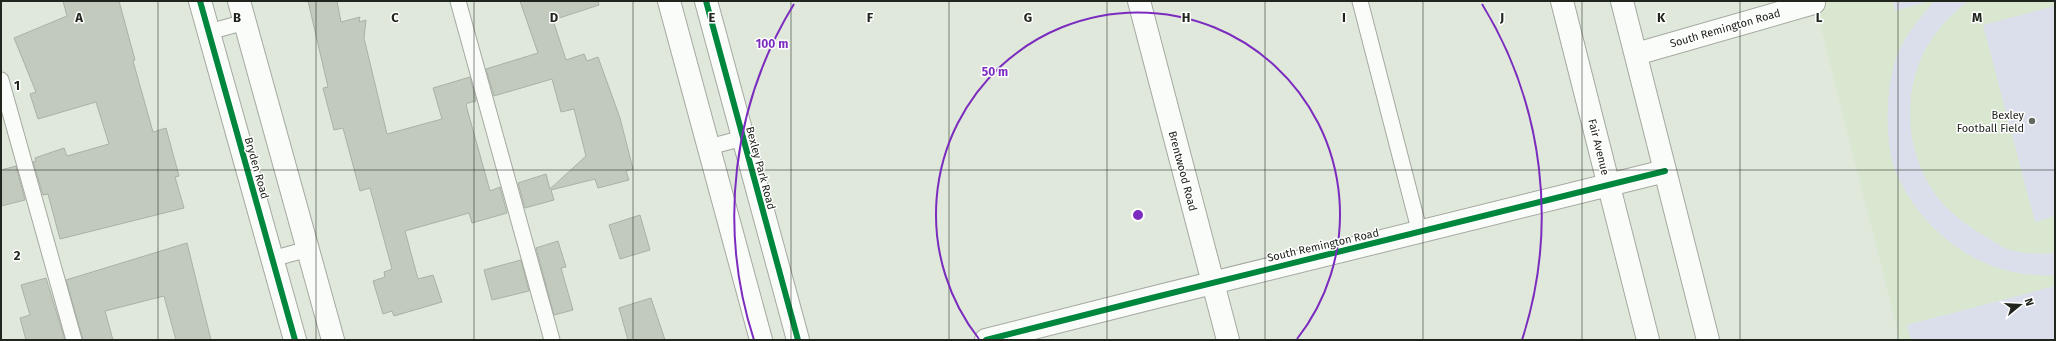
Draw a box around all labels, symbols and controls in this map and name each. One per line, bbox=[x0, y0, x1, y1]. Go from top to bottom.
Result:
street label: South Remington Road bbox=[1668, 6, 1782, 50]
text: A bbox=[74, 10, 83, 25]
text: B bbox=[233, 10, 241, 25]
text: C bbox=[391, 10, 399, 25]
text: D bbox=[550, 10, 559, 25]
text: E bbox=[709, 10, 716, 25]
text: F bbox=[867, 10, 874, 25]
text: G bbox=[1024, 10, 1032, 25]
text: H bbox=[1182, 10, 1190, 25]
text: I bbox=[1342, 10, 1346, 25]
text: J bbox=[1499, 10, 1504, 25]
text: K bbox=[1657, 10, 1666, 25]
text: L bbox=[1816, 10, 1823, 25]
text: M bbox=[1972, 10, 1982, 25]
text: 100 m bbox=[756, 37, 788, 51]
text: 50 m bbox=[982, 65, 1008, 79]
text: 1 bbox=[14, 78, 20, 93]
place label: Bexley Football Field bbox=[1957, 109, 2025, 135]
marker: Bexley Football Field bbox=[2027, 116, 2037, 126]
street label: Fair Avenue bbox=[1585, 118, 1612, 177]
street label: Bexley Park Road bbox=[743, 125, 778, 211]
street label: Brentwood Road bbox=[1166, 130, 1199, 213]
street label: Bryden Road bbox=[242, 136, 272, 201]
centre of rings bbox=[1131, 208, 1145, 222]
street label: South Remington Road bbox=[1266, 226, 1380, 265]
text: 2 bbox=[14, 248, 21, 263]
north arrow bbox=[2000, 285, 2040, 325]
text: N bbox=[2022, 297, 2036, 308]

